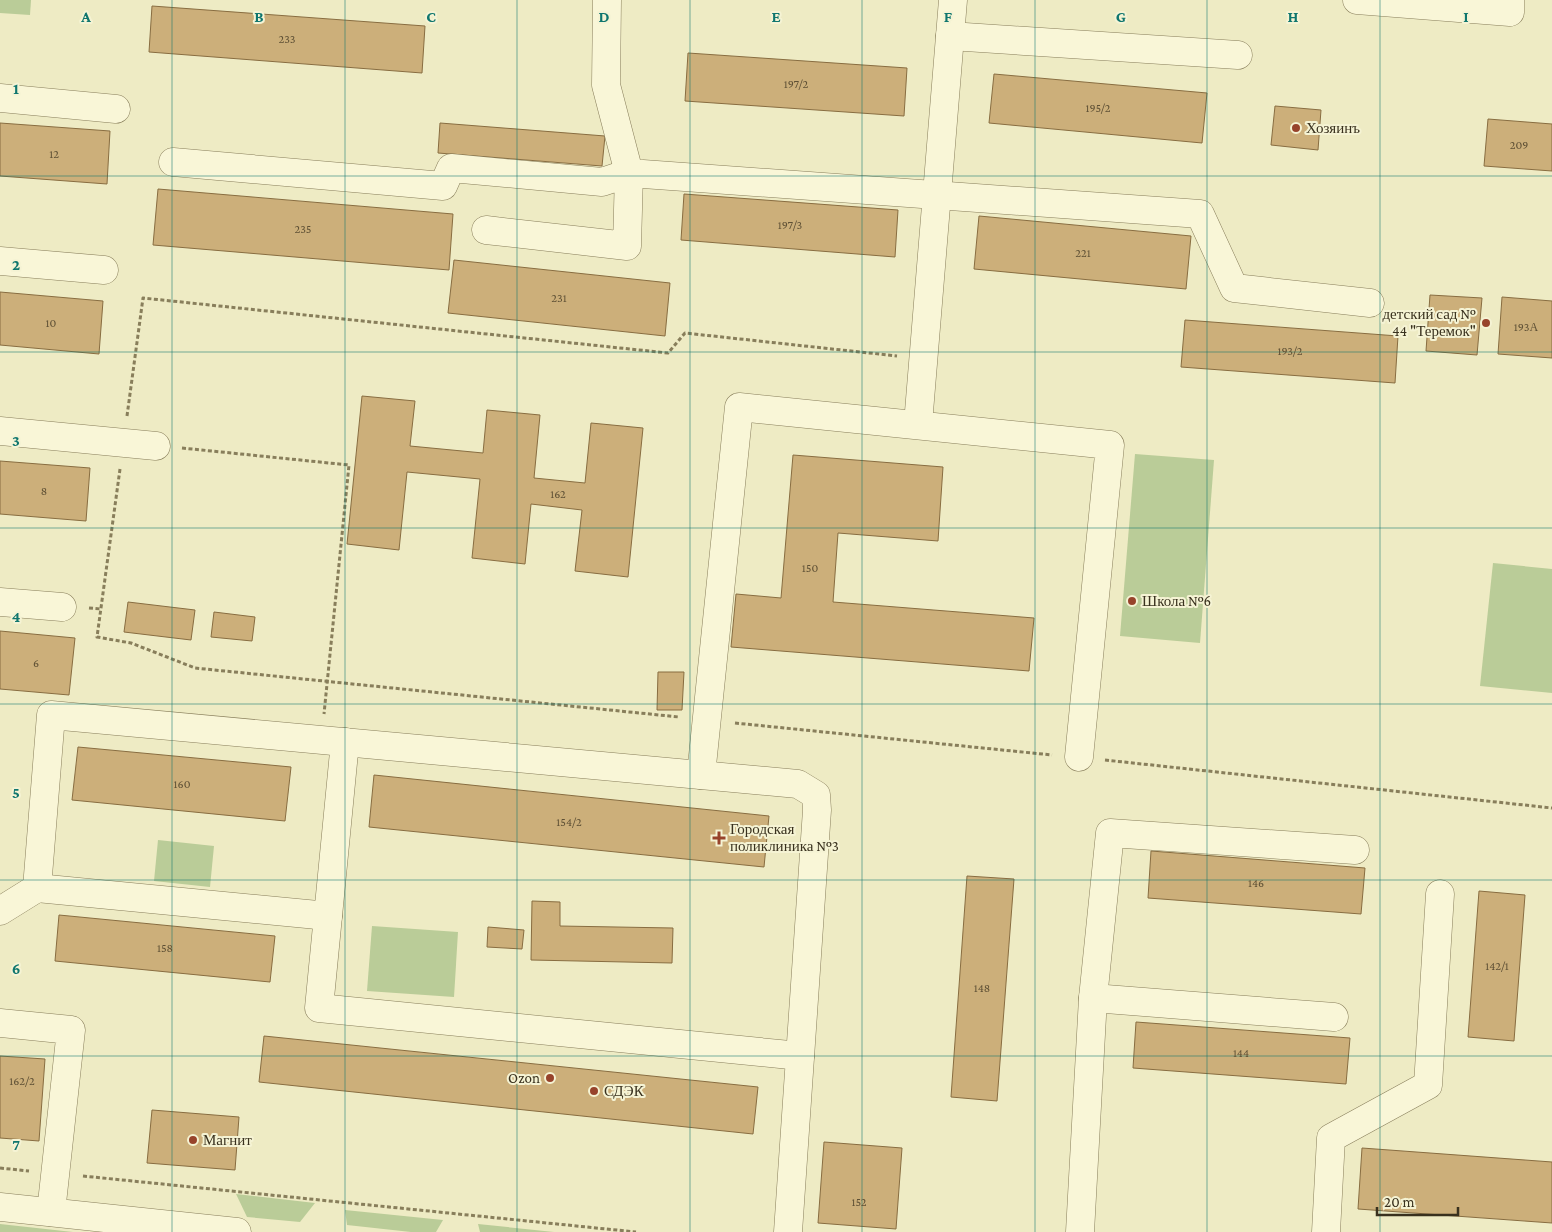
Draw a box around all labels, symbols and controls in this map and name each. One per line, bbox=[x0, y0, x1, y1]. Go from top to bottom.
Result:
text: A bbox=[80, 8, 91, 25]
text: B bbox=[254, 8, 264, 25]
text: C bbox=[426, 8, 436, 25]
text: D bbox=[598, 8, 610, 25]
text: E bbox=[771, 8, 781, 25]
text: F bbox=[944, 8, 953, 25]
text: G bbox=[1116, 8, 1126, 25]
text: H bbox=[1288, 8, 1299, 25]
text: I bbox=[1463, 8, 1469, 25]
house number: 233 bbox=[278, 32, 296, 46]
house number: 197/2 bbox=[784, 77, 809, 91]
text: 1 bbox=[13, 80, 19, 97]
house number: 195/2 bbox=[1085, 101, 1111, 115]
place label: Хозяинъ bbox=[1306, 120, 1360, 136]
marker: Хозяинъ bbox=[1290, 122, 1302, 134]
house number: 209 bbox=[1510, 138, 1528, 152]
house number: 12 bbox=[49, 147, 59, 161]
house number: 197/3 bbox=[778, 218, 803, 232]
house number: 235 bbox=[294, 222, 312, 236]
house number: 221 bbox=[1075, 246, 1091, 260]
text: 2 bbox=[12, 256, 20, 273]
house number: 231 bbox=[551, 291, 567, 305]
place label: детский сад № 44 "Теремок" bbox=[1382, 306, 1476, 339]
house number: 10 bbox=[46, 316, 57, 330]
marker: детский сад № 44 "Теремок" bbox=[1480, 317, 1492, 329]
house number: 193А bbox=[1514, 320, 1538, 334]
house number: 193/2 bbox=[1277, 344, 1303, 358]
text: 3 bbox=[12, 432, 20, 449]
house number: 8 bbox=[41, 484, 47, 498]
house number: 162 bbox=[550, 487, 566, 501]
house number: 150 bbox=[802, 561, 818, 575]
place label: Школа №6 bbox=[1142, 593, 1211, 609]
marker: Школа №6 bbox=[1126, 595, 1138, 607]
text: 4 bbox=[12, 608, 21, 625]
house number: 6 bbox=[33, 656, 39, 670]
house number: 160 bbox=[174, 777, 191, 791]
text: 5 bbox=[12, 784, 20, 801]
house number: 154/2 bbox=[556, 815, 582, 829]
place label: Городская поликлиника №3 bbox=[730, 821, 839, 854]
marker: Городская поликлиника №3 bbox=[712, 831, 726, 845]
house number: 146 bbox=[1248, 876, 1264, 890]
house number: 158 bbox=[157, 941, 173, 955]
house number: 142/1 bbox=[1485, 959, 1509, 973]
text: 6 bbox=[12, 960, 20, 977]
house number: 148 bbox=[974, 981, 990, 995]
house number: 144 bbox=[1233, 1046, 1249, 1060]
place label: Ozon bbox=[508, 1070, 540, 1086]
marker: Ozon bbox=[544, 1072, 556, 1084]
house number: 162/2 bbox=[9, 1074, 35, 1088]
place label: СДЭК bbox=[604, 1083, 645, 1099]
marker: СДЭК bbox=[588, 1085, 600, 1097]
place label: Магнит bbox=[203, 1132, 252, 1148]
marker: Магнит bbox=[187, 1134, 199, 1146]
text: 7 bbox=[12, 1136, 20, 1153]
scale bar bbox=[1377, 1184, 1458, 1216]
text: 20 m bbox=[1384, 1194, 1415, 1210]
house number: 152 bbox=[851, 1195, 867, 1209]

